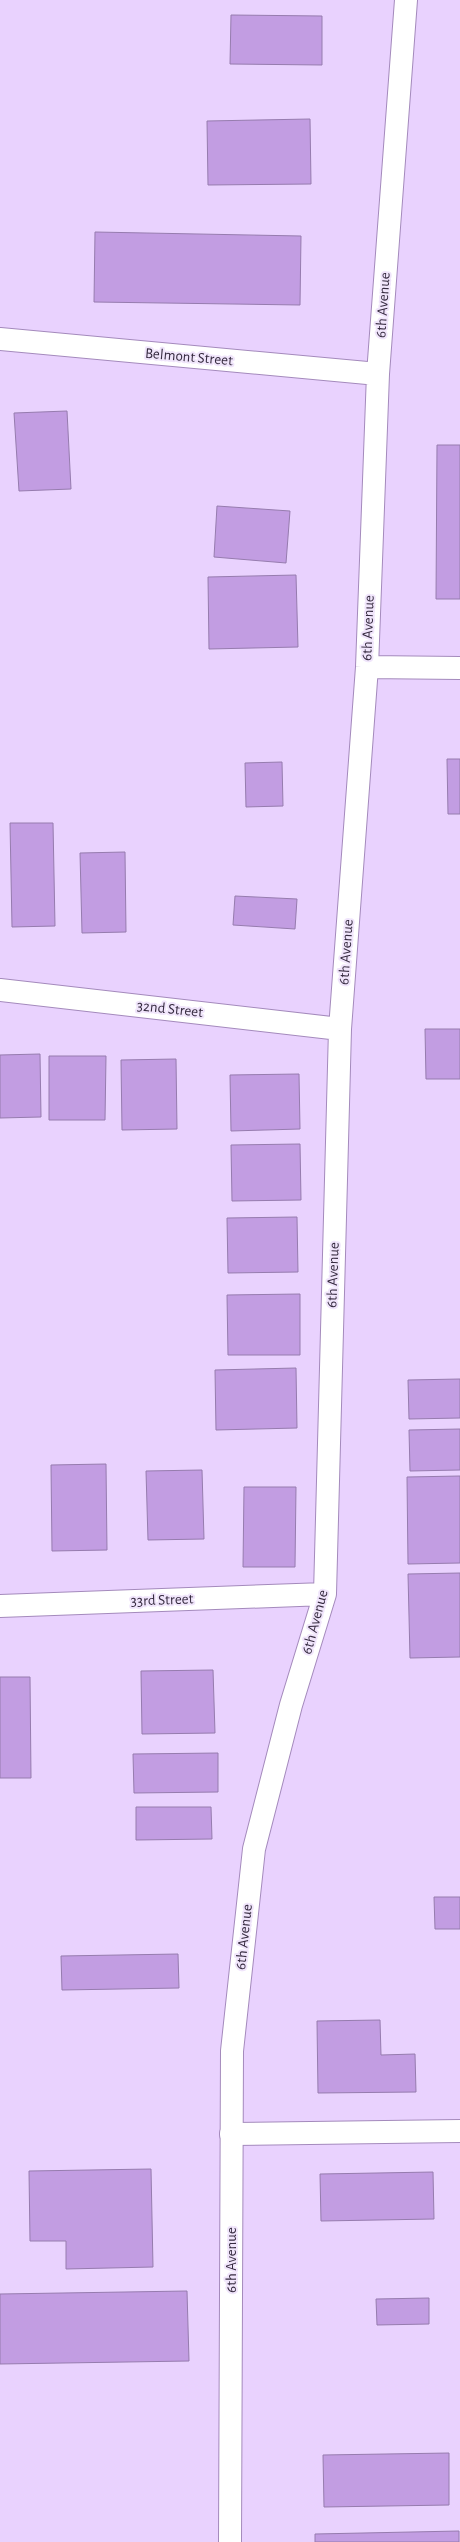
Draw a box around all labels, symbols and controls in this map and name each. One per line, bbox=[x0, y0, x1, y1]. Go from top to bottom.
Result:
street label: 6th Avenue bbox=[373, 272, 393, 338]
street label: Belmont Street bbox=[144, 346, 234, 368]
street label: 6th Avenue bbox=[359, 595, 377, 661]
street label: 6th Avenue bbox=[336, 919, 356, 985]
street label: 32nd Street bbox=[136, 998, 204, 1020]
street label: 6th Avenue bbox=[324, 1242, 342, 1308]
street label: 6th Avenue bbox=[299, 1588, 331, 1656]
street label: 33rd Street bbox=[130, 1591, 194, 1609]
street label: 6th Avenue bbox=[233, 1903, 255, 1971]
street label: 6th Avenue bbox=[224, 2227, 239, 2293]

